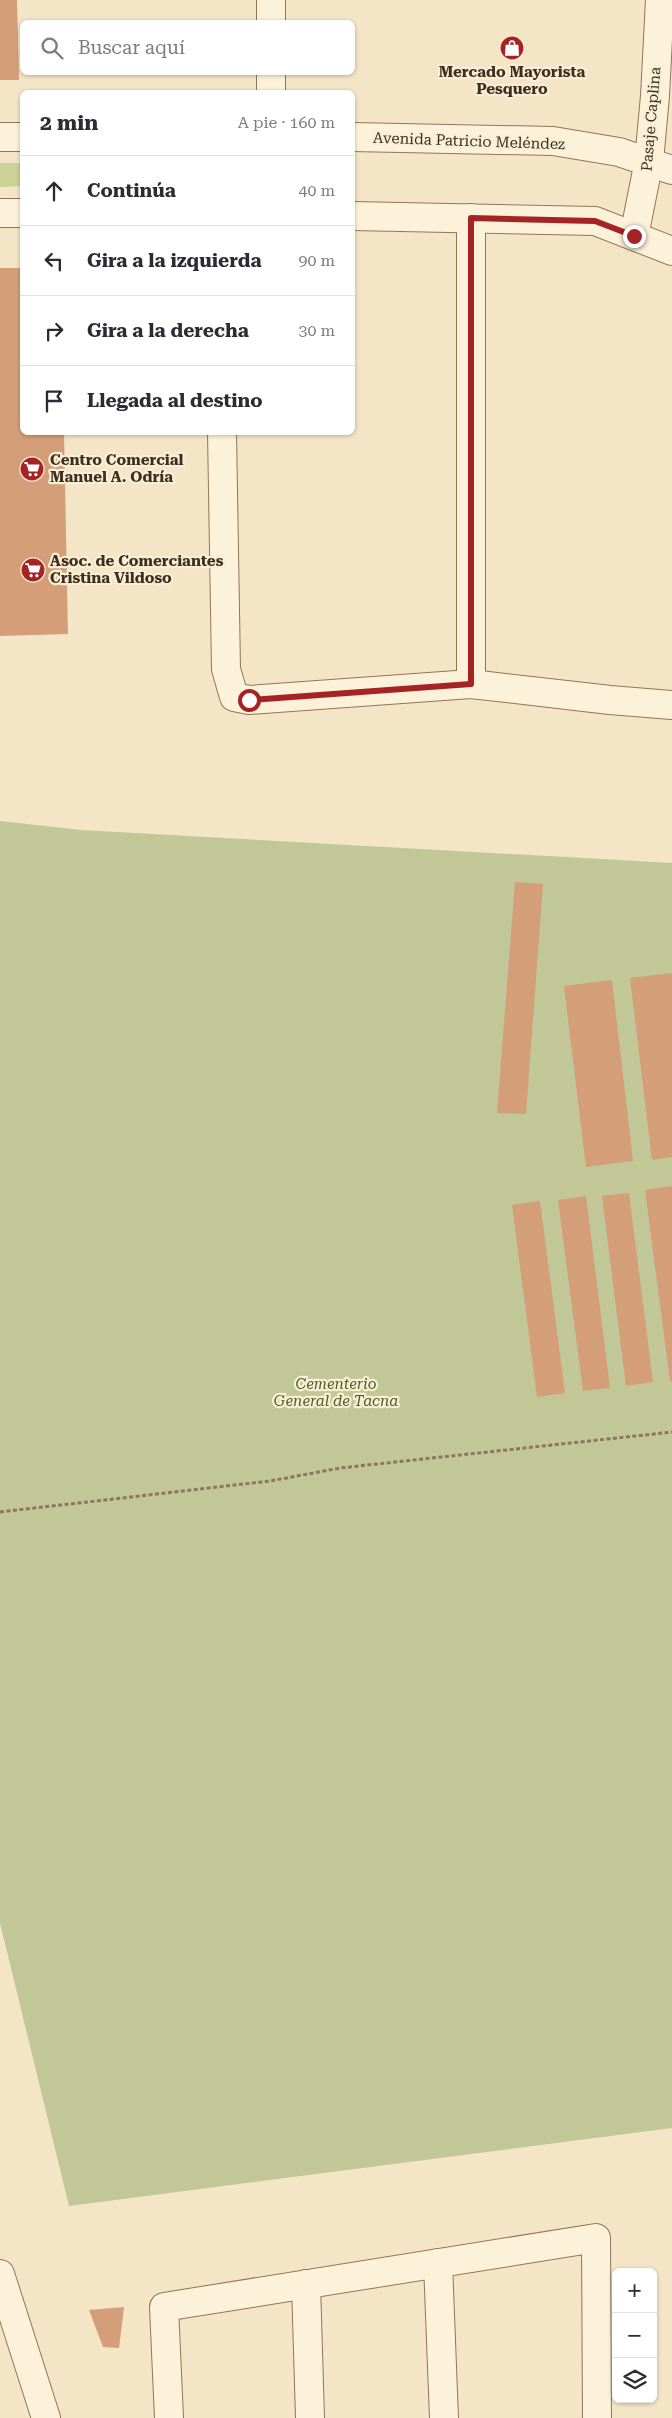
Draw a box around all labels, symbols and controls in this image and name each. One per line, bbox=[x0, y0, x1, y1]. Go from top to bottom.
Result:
search box bbox=[20, 20, 355, 75]
icon: search bbox=[38, 34, 66, 62]
shop icon: Mercado Mayorista Pesquero bbox=[499, 35, 525, 61]
text: Buscar aquí bbox=[78, 36, 185, 59]
place label: Mercado Mayorista Pesquero bbox=[439, 63, 586, 98]
street label: Pasaje Caplina bbox=[637, 66, 665, 172]
text: 2 min bbox=[40, 111, 98, 135]
text: A pie · 160 m bbox=[238, 113, 335, 132]
street label: Avenida Patricio Meléndez bbox=[373, 129, 565, 153]
icon: ahead bbox=[40, 177, 68, 205]
text: Continúa bbox=[87, 179, 176, 202]
text: 40 m bbox=[298, 181, 335, 200]
route end bbox=[623, 225, 646, 248]
icon: left bbox=[40, 247, 68, 275]
text: Gira a la izquierda bbox=[87, 249, 262, 272]
text: 90 m bbox=[298, 251, 335, 270]
icon: right bbox=[40, 317, 68, 345]
text: Gira a la derecha bbox=[87, 319, 249, 342]
text: 30 m bbox=[298, 321, 335, 340]
icon: arrive bbox=[40, 387, 68, 415]
text: Llegada al destino bbox=[87, 389, 263, 412]
place label: Centro Comercial Manuel A. Odría bbox=[50, 451, 184, 486]
supermarket icon: Centro Comercial Manuel A. Odría bbox=[19, 456, 45, 482]
place label: Asoc. de Comerciantes Cristina Vildoso bbox=[50, 552, 224, 587]
supermarket icon: Asoc. de Comerciantes Cristina Vildoso bbox=[20, 557, 46, 583]
route start bbox=[238, 689, 261, 712]
park label: Cementerio General de Tacna bbox=[274, 1375, 398, 1410]
map controls bbox=[612, 2268, 657, 2403]
button: + bbox=[612, 2268, 657, 2313]
button: − bbox=[612, 2313, 657, 2358]
button: layers bbox=[612, 2358, 657, 2403]

